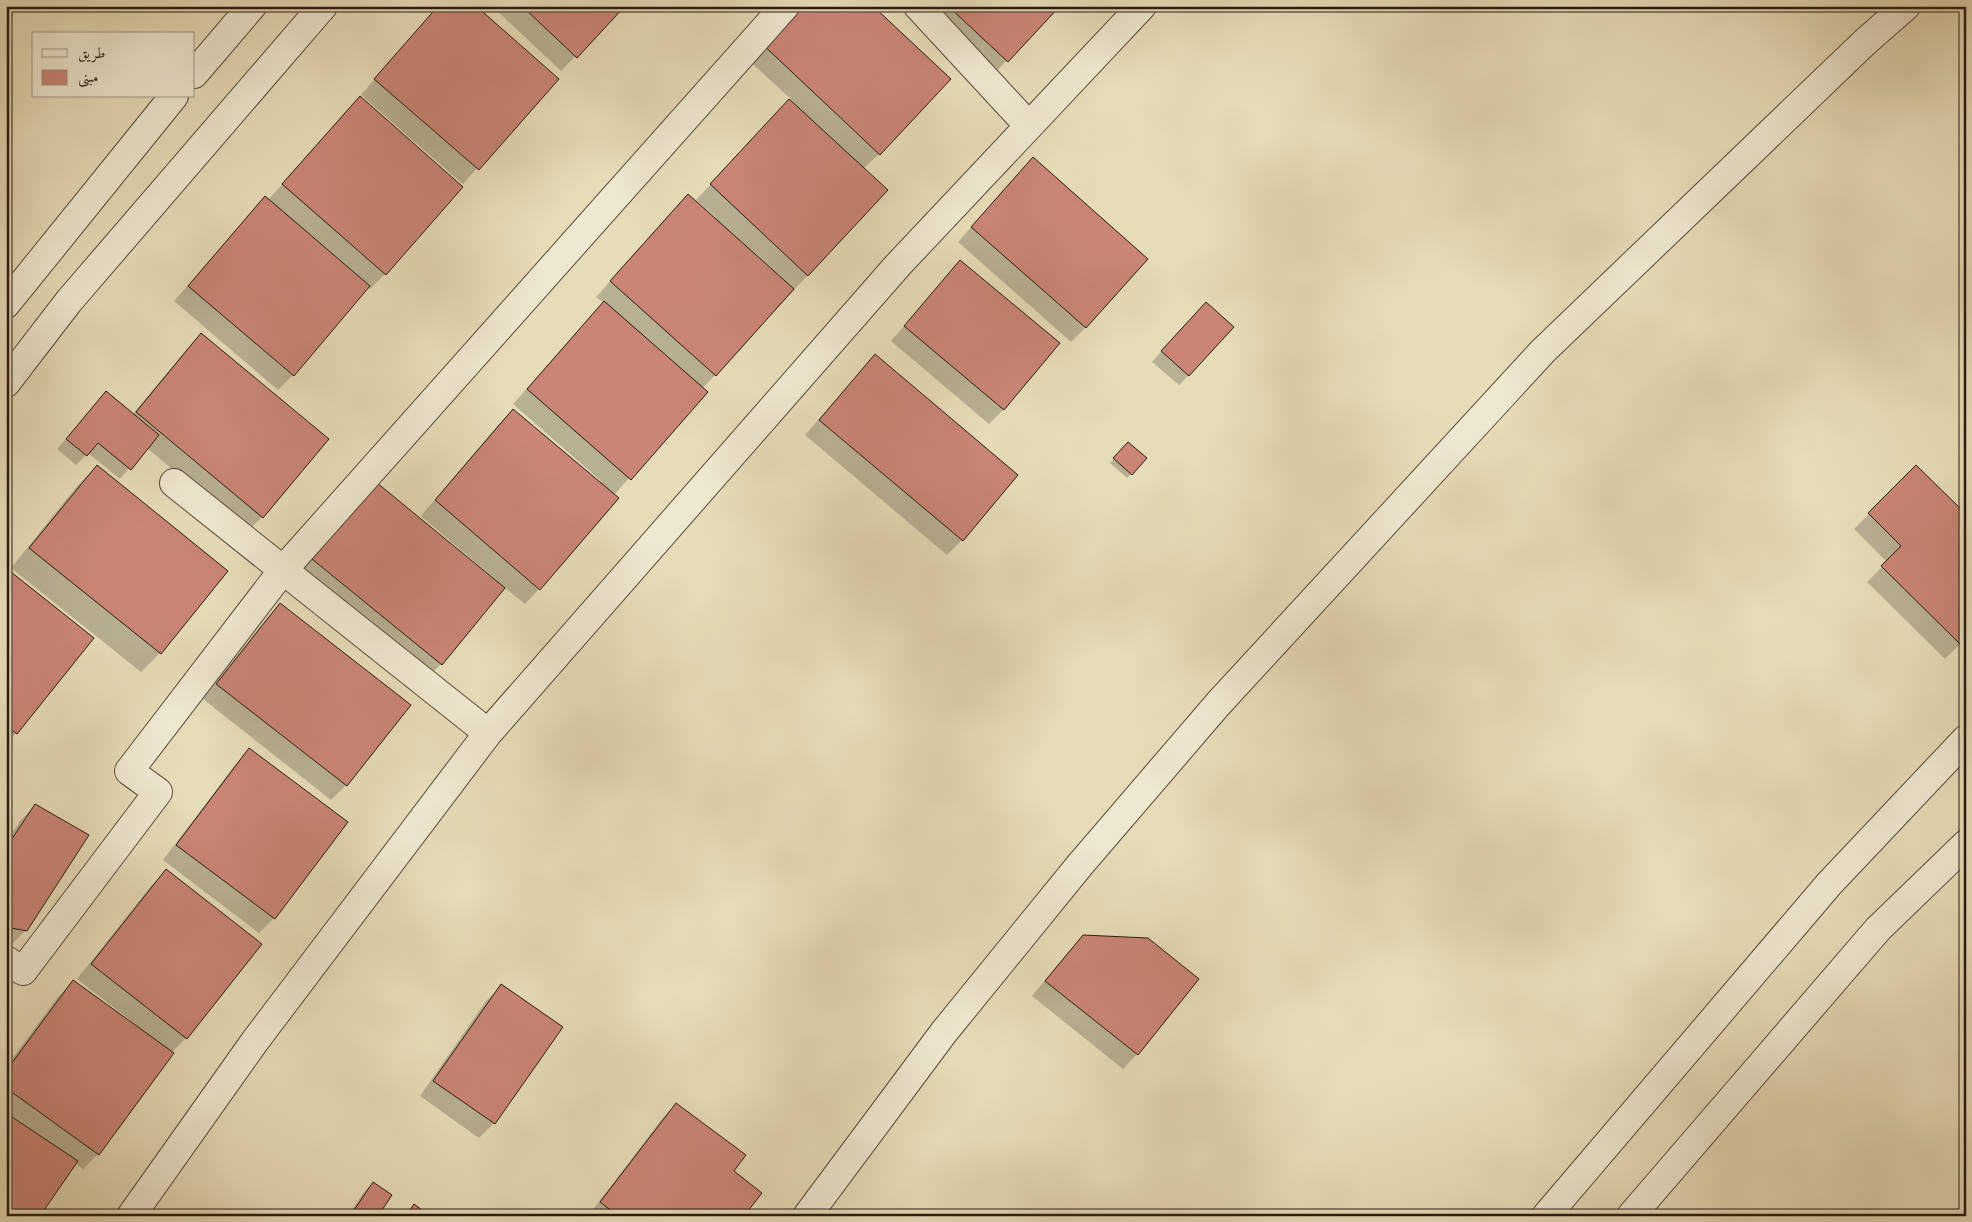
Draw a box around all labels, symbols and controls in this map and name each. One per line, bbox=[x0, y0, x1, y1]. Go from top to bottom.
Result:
legend bbox=[32, 32, 195, 98]
text: طريق bbox=[78, 44, 105, 63]
text: مبنى bbox=[78, 68, 98, 88]

